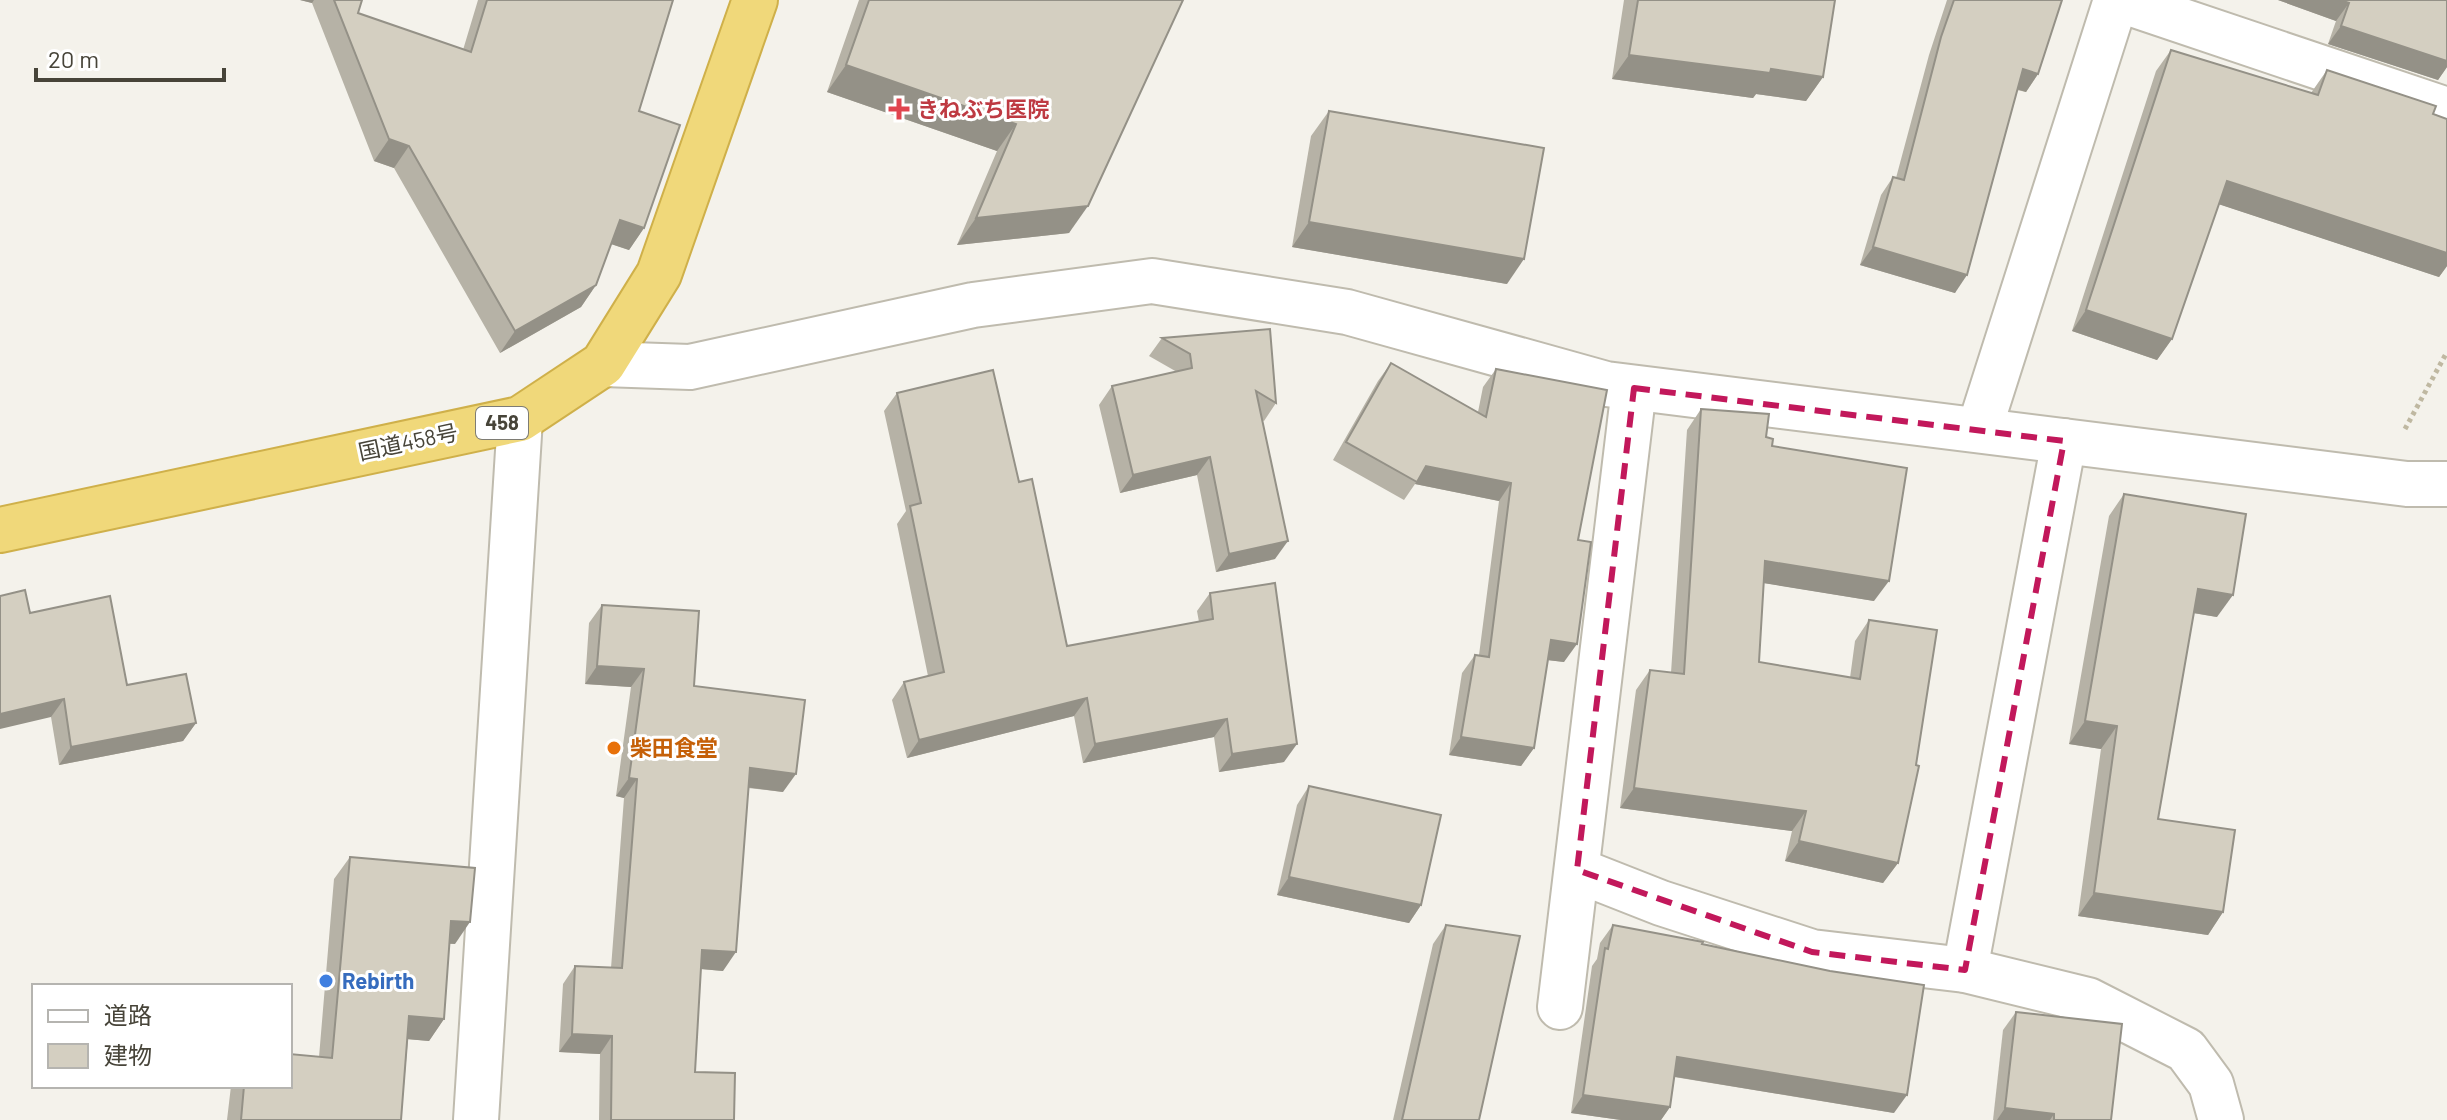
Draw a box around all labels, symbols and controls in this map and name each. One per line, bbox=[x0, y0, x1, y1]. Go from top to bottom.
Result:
scale bar bbox=[36, 32, 224, 82]
text: 20 m bbox=[48, 44, 99, 73]
place label: きねぶち医院 bbox=[917, 95, 1049, 121]
marker: きねぶち医院 bbox=[888, 98, 910, 120]
road number: 458 bbox=[476, 407, 528, 439]
street label: 国道458号 bbox=[356, 418, 460, 464]
place label: 柴田食堂 bbox=[630, 734, 718, 760]
marker: 柴田食堂 bbox=[605, 739, 623, 757]
place label: Rebirth bbox=[342, 967, 414, 993]
marker: Rebirth bbox=[317, 972, 335, 990]
legend bbox=[32, 984, 292, 1088]
text: 道路 bbox=[104, 1000, 152, 1029]
text: 建物 bbox=[104, 1040, 152, 1069]

